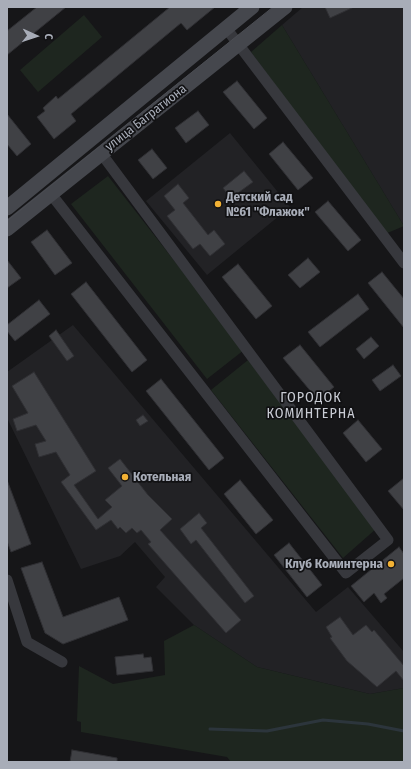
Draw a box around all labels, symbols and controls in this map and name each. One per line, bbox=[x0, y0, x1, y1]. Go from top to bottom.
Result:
north arrow bbox=[16, 16, 56, 56]
text: С bbox=[42, 33, 55, 40]
street label: улица Багратиона bbox=[102, 81, 190, 155]
place label: Детский сад №61 "Флажок" bbox=[226, 189, 310, 220]
marker: Детский сад №61 "Флажок" bbox=[213, 199, 223, 209]
district label: ГОРОДОК КОМИНТЕРНА bbox=[266, 390, 356, 422]
place label: Котельная bbox=[133, 469, 191, 485]
marker: Котельная bbox=[120, 472, 130, 482]
place label: Клуб Коминтерна bbox=[285, 556, 383, 572]
marker: Клуб Коминтерна bbox=[386, 559, 396, 569]

